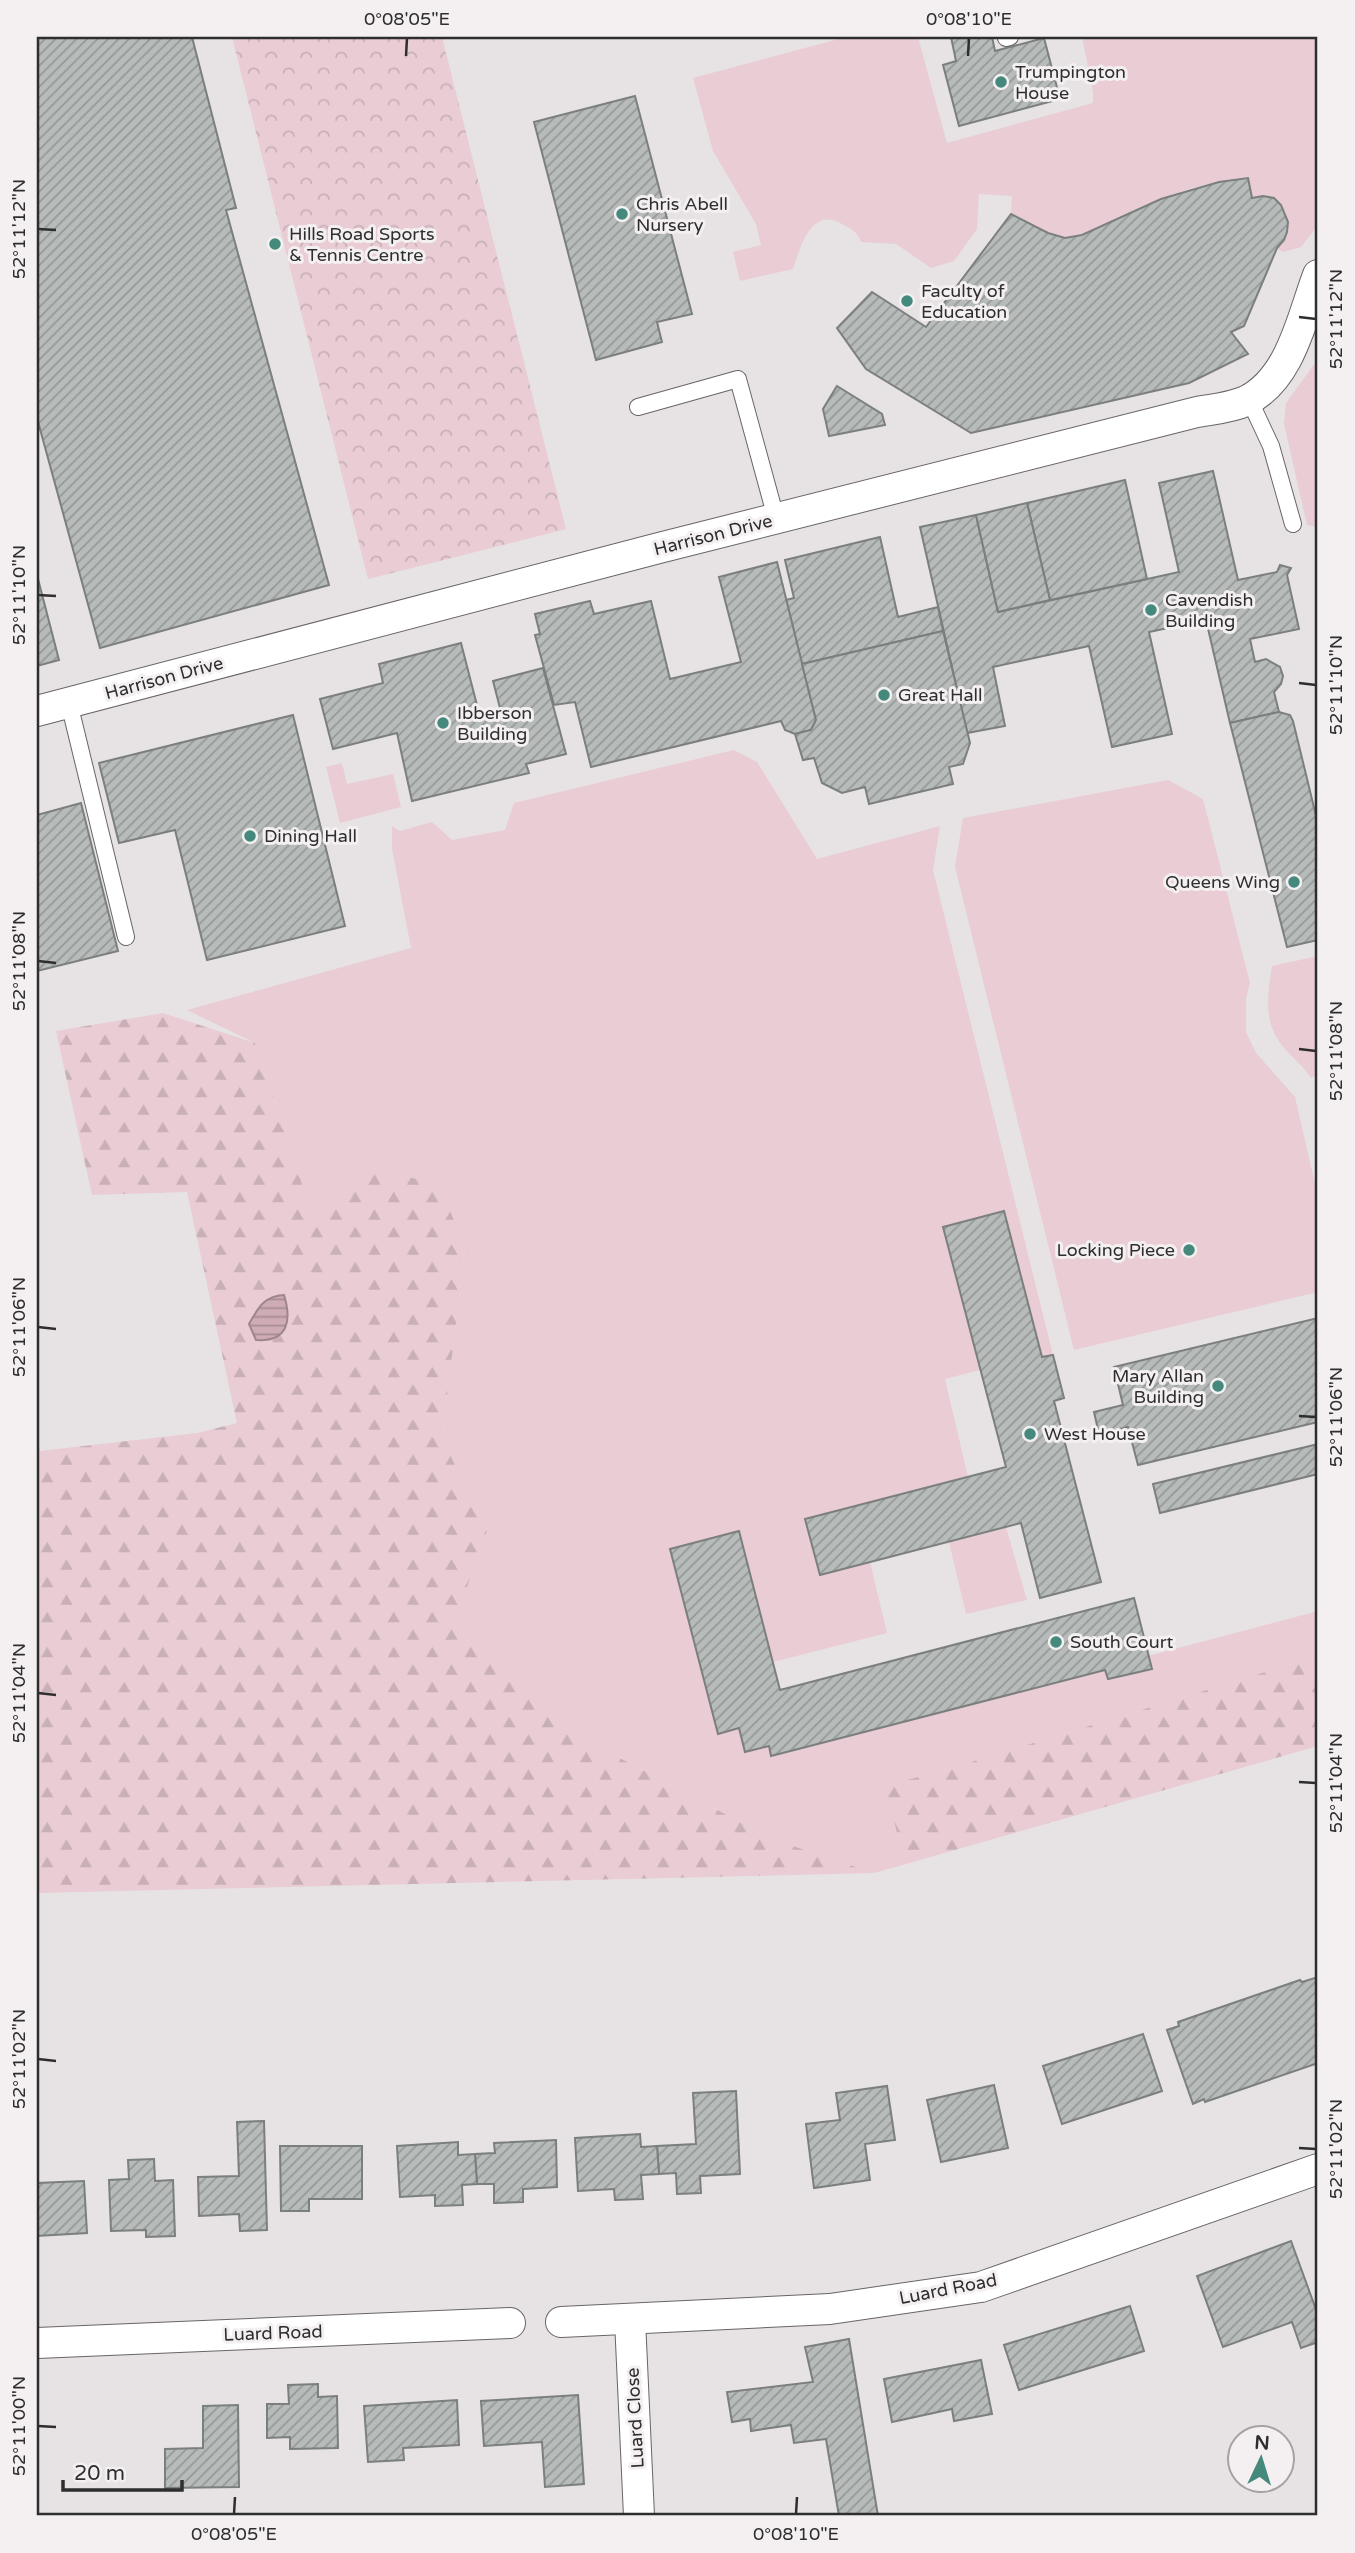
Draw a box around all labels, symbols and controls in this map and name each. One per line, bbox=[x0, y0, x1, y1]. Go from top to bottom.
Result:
text: 0°08'05"E bbox=[364, 8, 450, 30]
text: 0°08'10"E bbox=[926, 8, 1012, 30]
place label: Trumpington House bbox=[1015, 61, 1126, 104]
marker: Trumpington House bbox=[993, 74, 1009, 90]
text: 52°11'12"N bbox=[8, 179, 30, 279]
place label: Chris Abell Nursery bbox=[636, 193, 728, 236]
marker: Chris Abell Nursery bbox=[614, 206, 630, 222]
place label: Hills Road Sports & Tennis Centre bbox=[289, 223, 435, 266]
marker: Hills Road Sports & Tennis Centre bbox=[267, 236, 283, 252]
text: 52°11'12"N bbox=[1325, 269, 1347, 369]
place label: Faculty of Education bbox=[921, 280, 1007, 323]
marker: Faculty of Education bbox=[899, 293, 915, 309]
street label: Harrison Drive bbox=[651, 510, 775, 560]
text: 52°11'10"N bbox=[8, 545, 30, 645]
place label: Cavendish Building bbox=[1165, 589, 1253, 632]
marker: Cavendish Building bbox=[1143, 602, 1159, 618]
text: 52°11'10"N bbox=[1325, 635, 1347, 735]
street label: Harrison Drive bbox=[102, 652, 226, 704]
place label: Great Hall bbox=[898, 684, 983, 706]
marker: Great Hall bbox=[876, 687, 892, 703]
place label: Ibberson Building bbox=[457, 702, 532, 745]
marker: Ibberson Building bbox=[435, 715, 451, 731]
place label: Dining Hall bbox=[264, 825, 357, 847]
marker: Dining Hall bbox=[242, 828, 258, 844]
place label: Queens Wing bbox=[1165, 871, 1280, 893]
marker: Queens Wing bbox=[1286, 874, 1302, 890]
text: 52°11'08"N bbox=[8, 911, 30, 1011]
text: 52°11'08"N bbox=[1325, 1001, 1347, 1101]
place label: Locking Piece bbox=[1056, 1239, 1175, 1261]
marker: Locking Piece bbox=[1181, 1242, 1197, 1258]
text: 52°11'06"N bbox=[8, 1277, 30, 1377]
place label: Mary Allan Building bbox=[1112, 1365, 1204, 1408]
text: 52°11'06"N bbox=[1325, 1367, 1347, 1467]
marker: Mary Allan Building bbox=[1210, 1378, 1226, 1394]
place label: West House bbox=[1044, 1423, 1146, 1445]
marker: West House bbox=[1022, 1426, 1038, 1442]
place label: South Court bbox=[1070, 1631, 1174, 1653]
marker: South Court bbox=[1048, 1634, 1064, 1650]
text: 52°11'04"N bbox=[8, 1643, 30, 1743]
text: 52°11'04"N bbox=[1325, 1733, 1347, 1833]
text: 52°11'02"N bbox=[8, 2009, 30, 2109]
text: 52°11'02"N bbox=[1325, 2099, 1347, 2199]
street label: Luard Road bbox=[897, 2269, 999, 2309]
street label: Luard Road bbox=[223, 2320, 323, 2346]
street label: Luard Close bbox=[621, 2367, 649, 2469]
text: 52°11'00"N bbox=[8, 2376, 30, 2476]
north arrow bbox=[1226, 2424, 1296, 2494]
text: N bbox=[1254, 2432, 1270, 2455]
scale bar bbox=[63, 2448, 182, 2492]
text: 20 m bbox=[74, 2461, 125, 2486]
text: 0°08'05"E bbox=[191, 2523, 277, 2545]
text: 0°08'10"E bbox=[753, 2523, 839, 2545]

